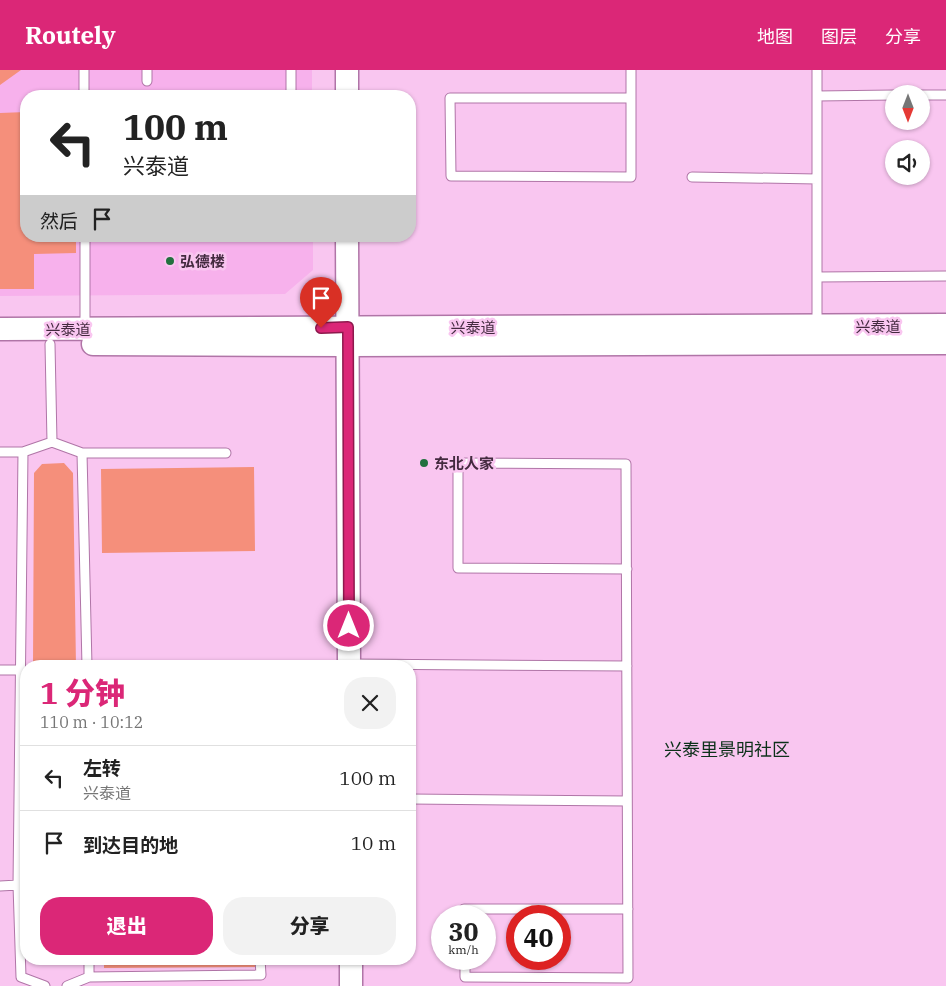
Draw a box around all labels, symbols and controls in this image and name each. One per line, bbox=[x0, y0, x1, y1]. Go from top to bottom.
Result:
text: Routely bbox=[25, 19, 116, 51]
text: 地图 bbox=[757, 25, 793, 48]
text: 图层 bbox=[821, 25, 857, 48]
text: 分享 bbox=[885, 25, 921, 48]
north arrow bbox=[885, 85, 930, 130]
map controls bbox=[885, 85, 930, 185]
text: 100 m bbox=[123, 104, 228, 150]
icon: left bbox=[40, 110, 105, 175]
button: sound bbox=[885, 140, 930, 185]
text: 兴泰道 bbox=[123, 151, 189, 180]
icon: arrive bbox=[88, 205, 116, 233]
text: 然后 bbox=[40, 209, 78, 233]
place label: 弘德楼 bbox=[180, 252, 225, 271]
marker: 弘德楼 bbox=[164, 255, 176, 267]
pin bbox=[300, 277, 342, 328]
icon: arrive bbox=[307, 284, 335, 312]
street label: 兴泰道 bbox=[855, 317, 901, 336]
street label: 兴泰道 bbox=[450, 318, 496, 337]
street label: 兴泰道 bbox=[45, 320, 91, 339]
place label: 东北人家 bbox=[434, 454, 494, 473]
marker: 东北人家 bbox=[418, 457, 430, 469]
position arrow bbox=[322, 599, 374, 651]
text: 1 分钟 bbox=[40, 673, 125, 712]
button: close bbox=[344, 677, 396, 729]
text: 110 m · 10:12 bbox=[40, 712, 143, 732]
district label: 兴泰里景明社区 bbox=[664, 738, 790, 761]
text: 左转 bbox=[83, 756, 121, 780]
icon: left bbox=[40, 764, 68, 792]
text: 100 m bbox=[339, 766, 396, 790]
text: 兴泰道 bbox=[83, 783, 131, 803]
icon: arrive bbox=[40, 829, 68, 857]
text: 10 m bbox=[351, 831, 396, 855]
text: 到达目的地 bbox=[83, 833, 178, 857]
button: 退出 bbox=[40, 897, 213, 955]
button: 分享 bbox=[223, 897, 396, 955]
speed limit sign: 40 bbox=[506, 905, 571, 970]
text: 30 bbox=[448, 915, 479, 948]
text: km/h bbox=[448, 942, 479, 957]

